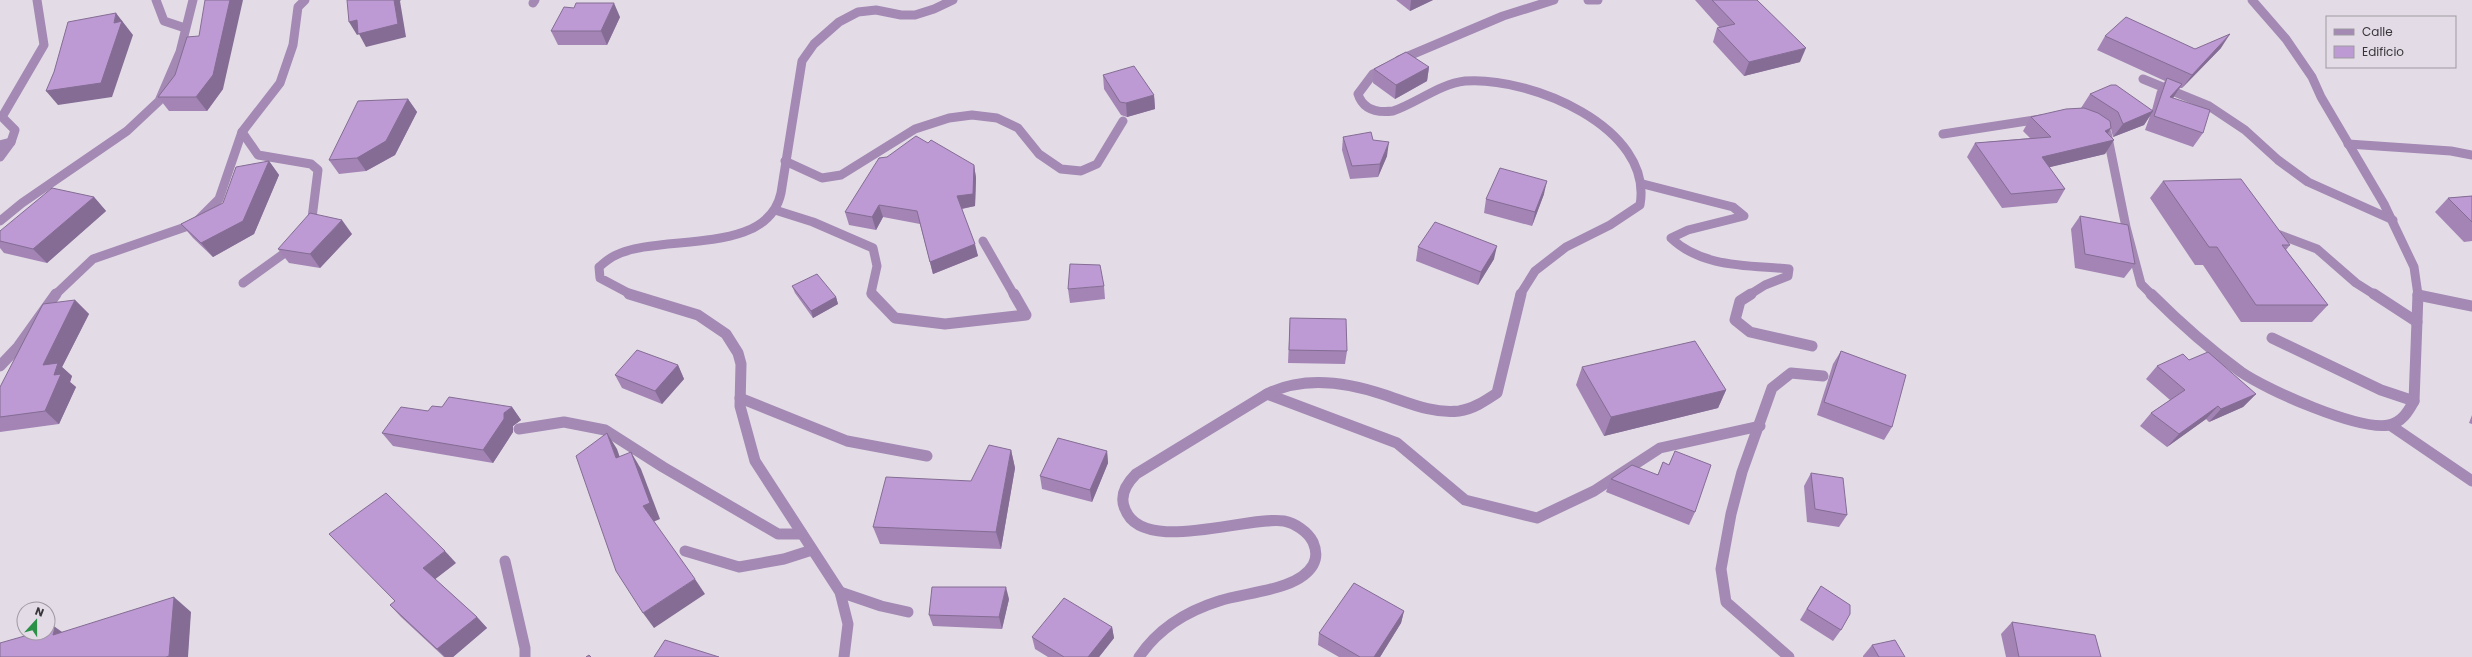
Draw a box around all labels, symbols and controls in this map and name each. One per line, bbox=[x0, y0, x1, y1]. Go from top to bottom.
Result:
legend bbox=[2326, 16, 2456, 68]
text: Calle bbox=[2362, 23, 2393, 40]
text: Edificio bbox=[2362, 43, 2404, 60]
north arrow bbox=[16, 601, 56, 641]
text: N bbox=[33, 603, 46, 621]

